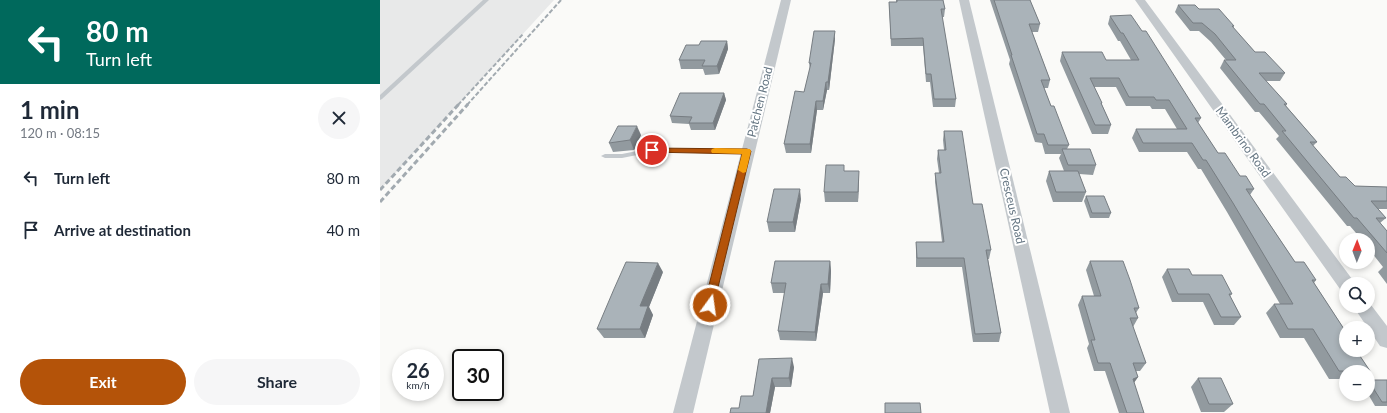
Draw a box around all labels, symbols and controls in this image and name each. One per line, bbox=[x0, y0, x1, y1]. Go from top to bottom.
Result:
text: 80 m bbox=[86, 14, 149, 48]
icon: left bbox=[20, 16, 72, 68]
text: Turn left bbox=[86, 48, 152, 70]
street label: Patchen Road bbox=[743, 65, 776, 139]
text: 1 min bbox=[20, 95, 80, 124]
button: close bbox=[318, 97, 360, 139]
street label: Mambrino Road bbox=[1213, 103, 1274, 180]
text: 120 m · 08:15 bbox=[20, 125, 100, 141]
pin bbox=[635, 133, 669, 167]
icon: arrive bbox=[641, 139, 663, 161]
icon: left bbox=[20, 167, 42, 189]
street label: Cresceus Road bbox=[996, 167, 1028, 245]
text: Turn left bbox=[54, 169, 110, 187]
text: 80 m bbox=[326, 169, 360, 187]
icon: arrive bbox=[20, 219, 42, 241]
text: Arrive at destination bbox=[54, 221, 191, 239]
text: 40 m bbox=[326, 221, 360, 239]
north arrow bbox=[1339, 233, 1375, 269]
map controls bbox=[1339, 233, 1375, 401]
button: search bbox=[1339, 277, 1375, 313]
position arrow bbox=[689, 284, 731, 326]
button: + bbox=[1339, 321, 1375, 357]
speed limit sign: 30 bbox=[452, 349, 504, 401]
text: 26 bbox=[406, 358, 430, 382]
button: Exit bbox=[20, 359, 186, 405]
button: Share bbox=[194, 359, 360, 405]
button: − bbox=[1339, 365, 1375, 401]
text: km/h bbox=[406, 379, 430, 391]

